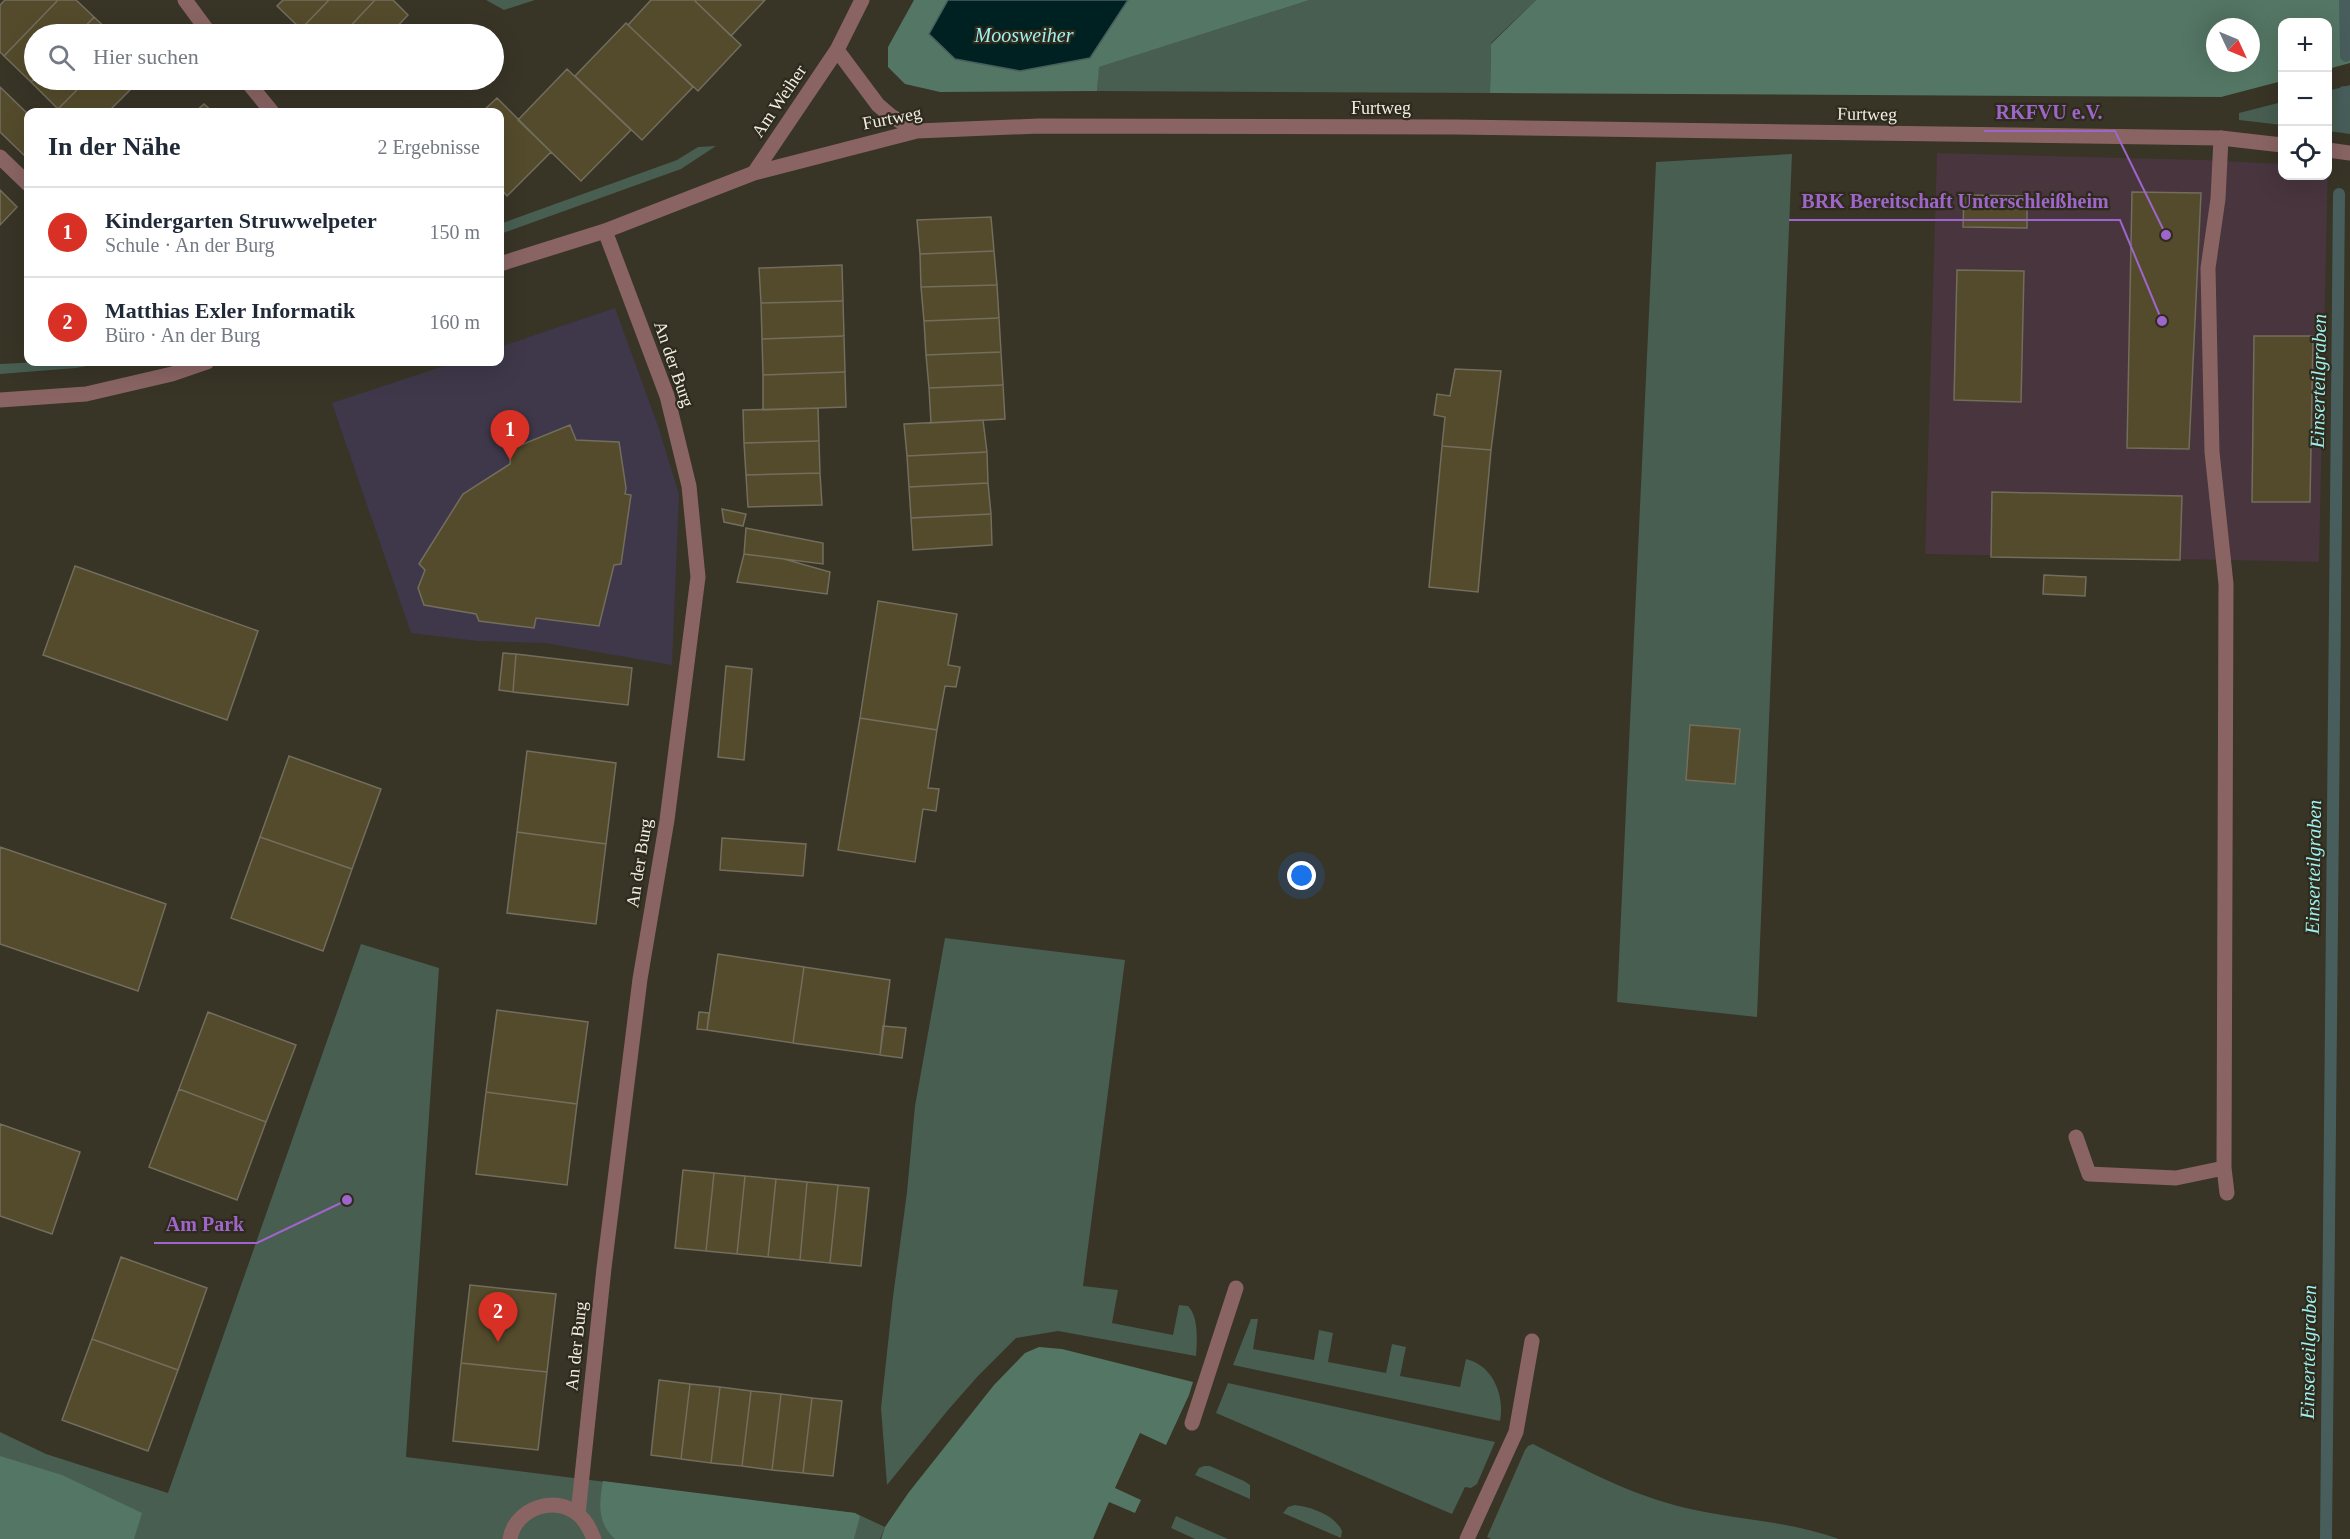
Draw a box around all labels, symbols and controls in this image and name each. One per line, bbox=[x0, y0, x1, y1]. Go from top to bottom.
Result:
north arrow bbox=[2206, 18, 2260, 72]
map controls bbox=[2278, 18, 2332, 180]
button: + bbox=[2278, 18, 2332, 72]
search box bbox=[24, 24, 504, 90]
water label: Moosweiher bbox=[974, 24, 1074, 46]
icon: search bbox=[45, 41, 78, 74]
text: Hier suchen bbox=[93, 44, 199, 69]
street label: Am Weiher bbox=[748, 61, 810, 141]
button: − bbox=[2278, 72, 2332, 126]
callout: RKFVU e.V. bbox=[1984, 93, 2115, 131]
street label: Furtweg bbox=[1351, 98, 1411, 118]
text: RKFVU e.V. bbox=[1996, 101, 2102, 123]
street label: Furtweg bbox=[861, 102, 923, 134]
street label: Furtweg bbox=[1837, 103, 1897, 125]
button: locate bbox=[2278, 126, 2332, 180]
text: In der Nähe bbox=[48, 132, 180, 161]
text: 2 Ergebnisse bbox=[378, 136, 480, 158]
callout: BRK Bereitschaft Unterschleißheim bbox=[1789, 182, 2120, 220]
text: BRK Bereitschaft Unterschleißheim bbox=[1801, 190, 2109, 212]
text: Kindergarten Struwwelpeter bbox=[105, 208, 377, 233]
text: 1 bbox=[63, 221, 73, 243]
text: 150 m bbox=[429, 221, 480, 243]
text: Schule · An der Burg bbox=[105, 234, 275, 256]
text: Matthias Exler Informatik bbox=[105, 298, 355, 323]
text: 2 bbox=[63, 311, 73, 333]
text: 160 m bbox=[429, 311, 480, 333]
water label: Einserteilgraben bbox=[2306, 314, 2331, 449]
street label: An der Burg bbox=[650, 318, 698, 410]
text: Büro · An der Burg bbox=[105, 324, 260, 346]
pin: 1 bbox=[490, 410, 530, 460]
water label: Einserteilgraben bbox=[2301, 800, 2326, 935]
street label: An der Burg bbox=[622, 817, 656, 909]
your location bbox=[1287, 861, 1316, 890]
callout: Am Park bbox=[154, 1205, 257, 1243]
text: Am Park bbox=[166, 1213, 245, 1235]
water label: Einserteilgraben bbox=[2296, 1285, 2321, 1420]
pin: 2 bbox=[478, 1292, 518, 1342]
street label: An der Burg bbox=[561, 1300, 591, 1392]

